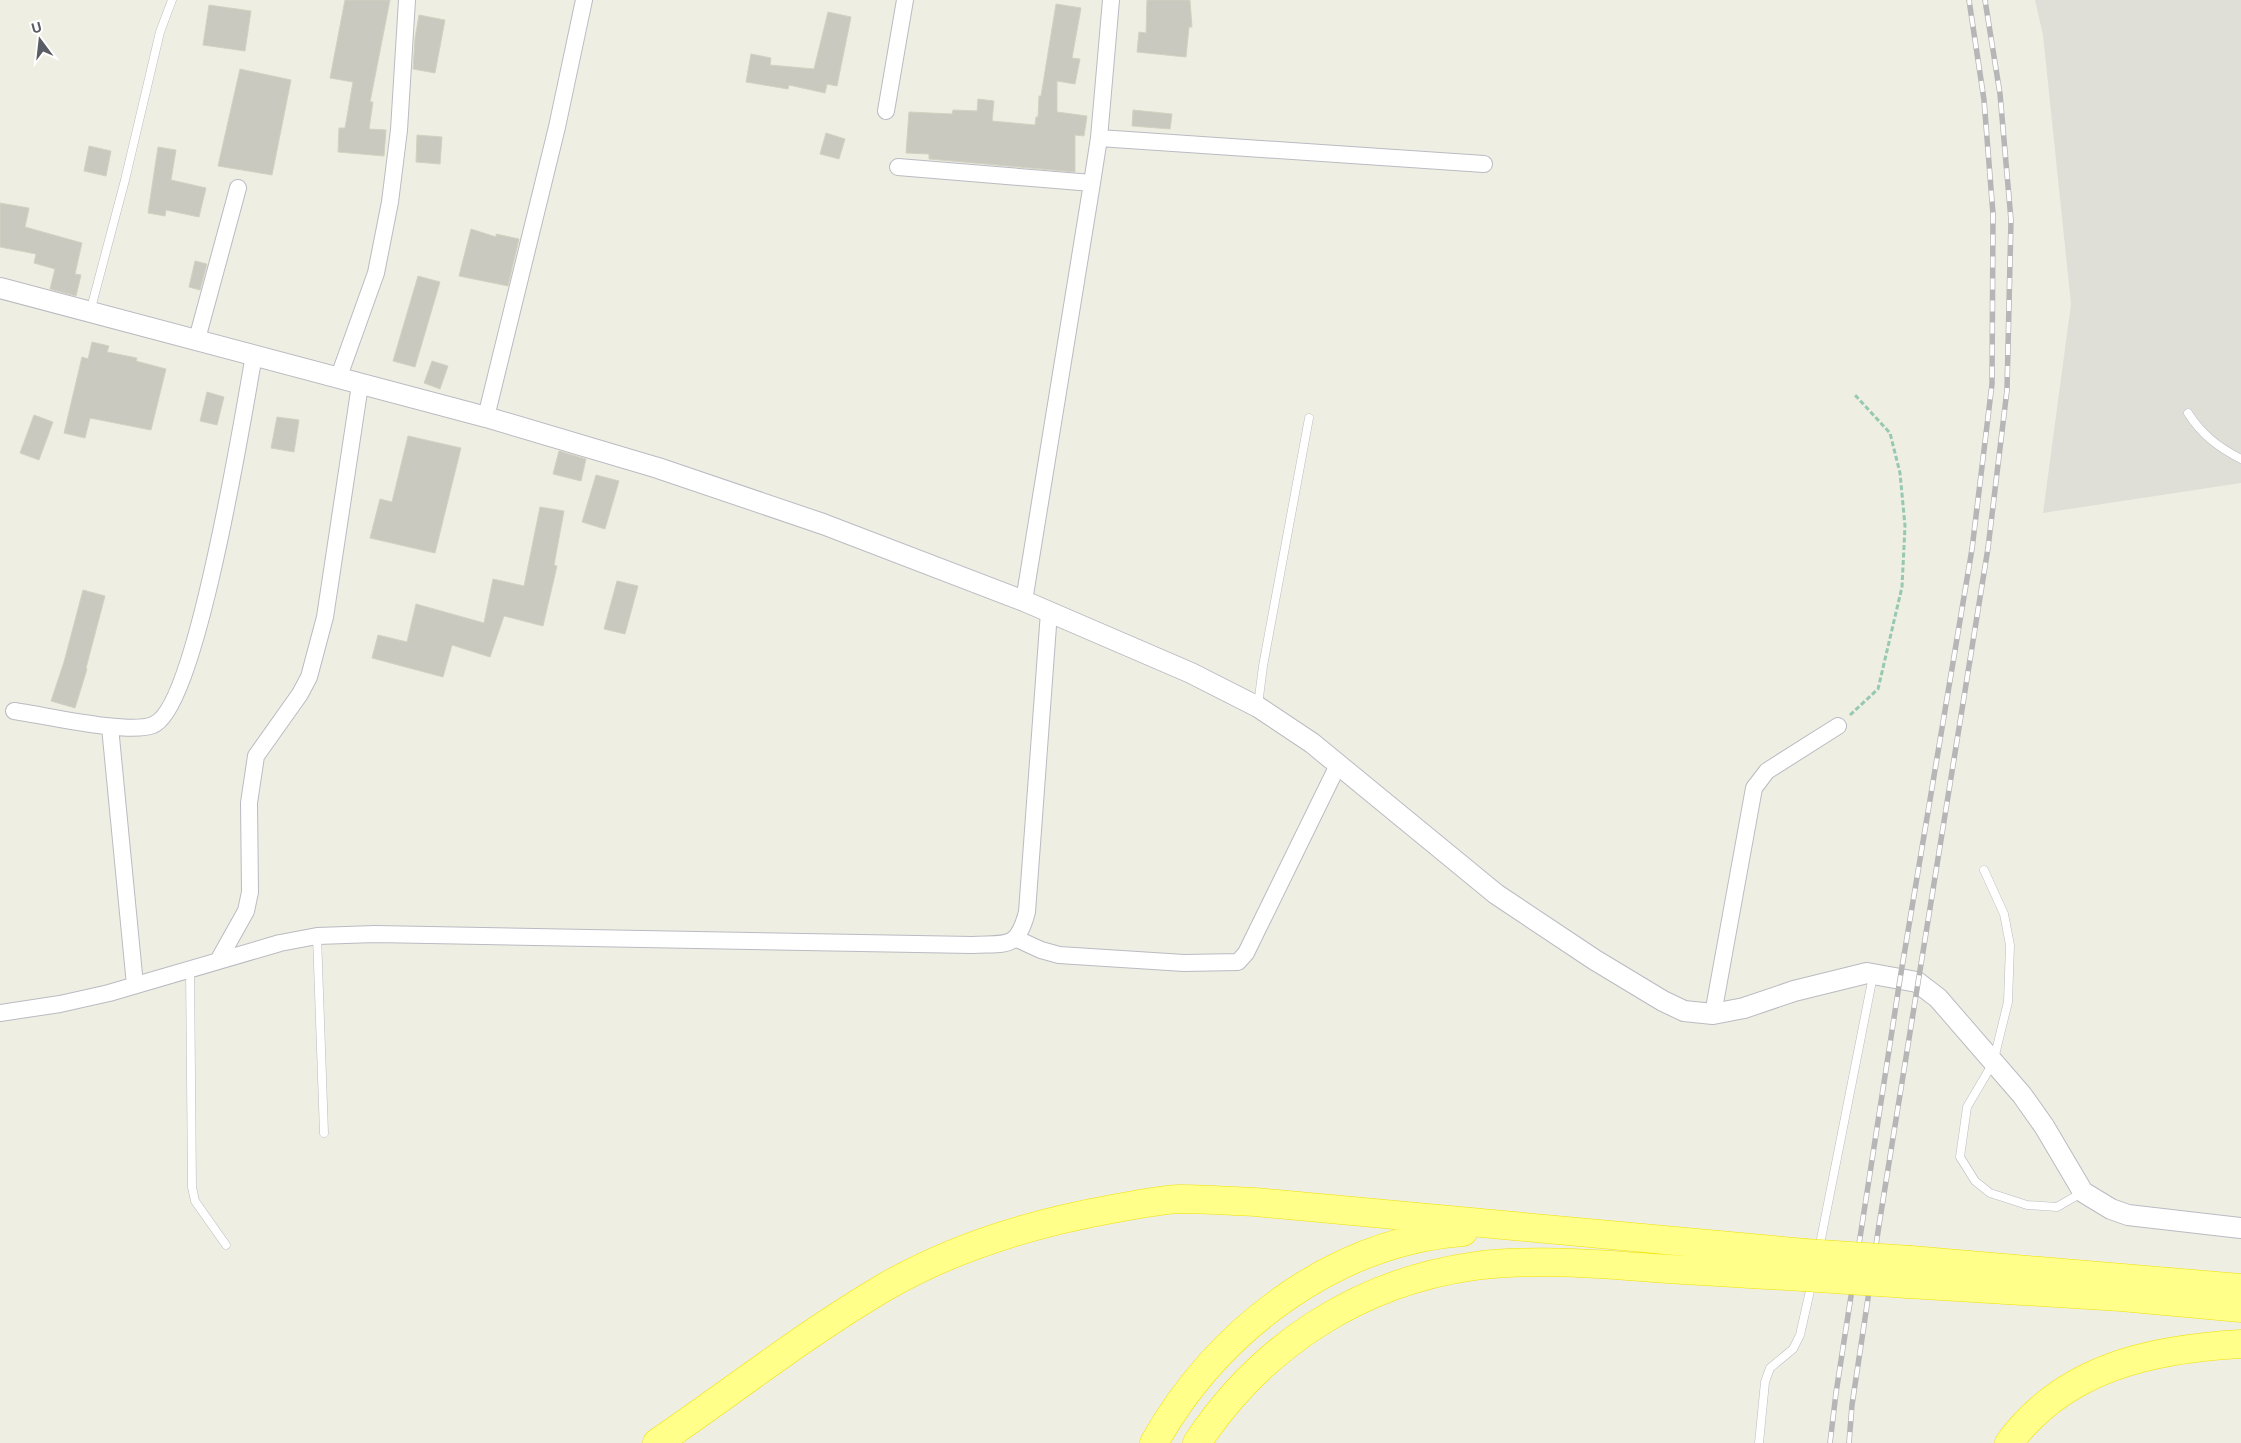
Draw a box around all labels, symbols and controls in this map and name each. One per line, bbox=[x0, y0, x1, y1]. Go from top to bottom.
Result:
north arrow bbox=[15, 15, 65, 65]
text: U bbox=[29, 16, 44, 38]

